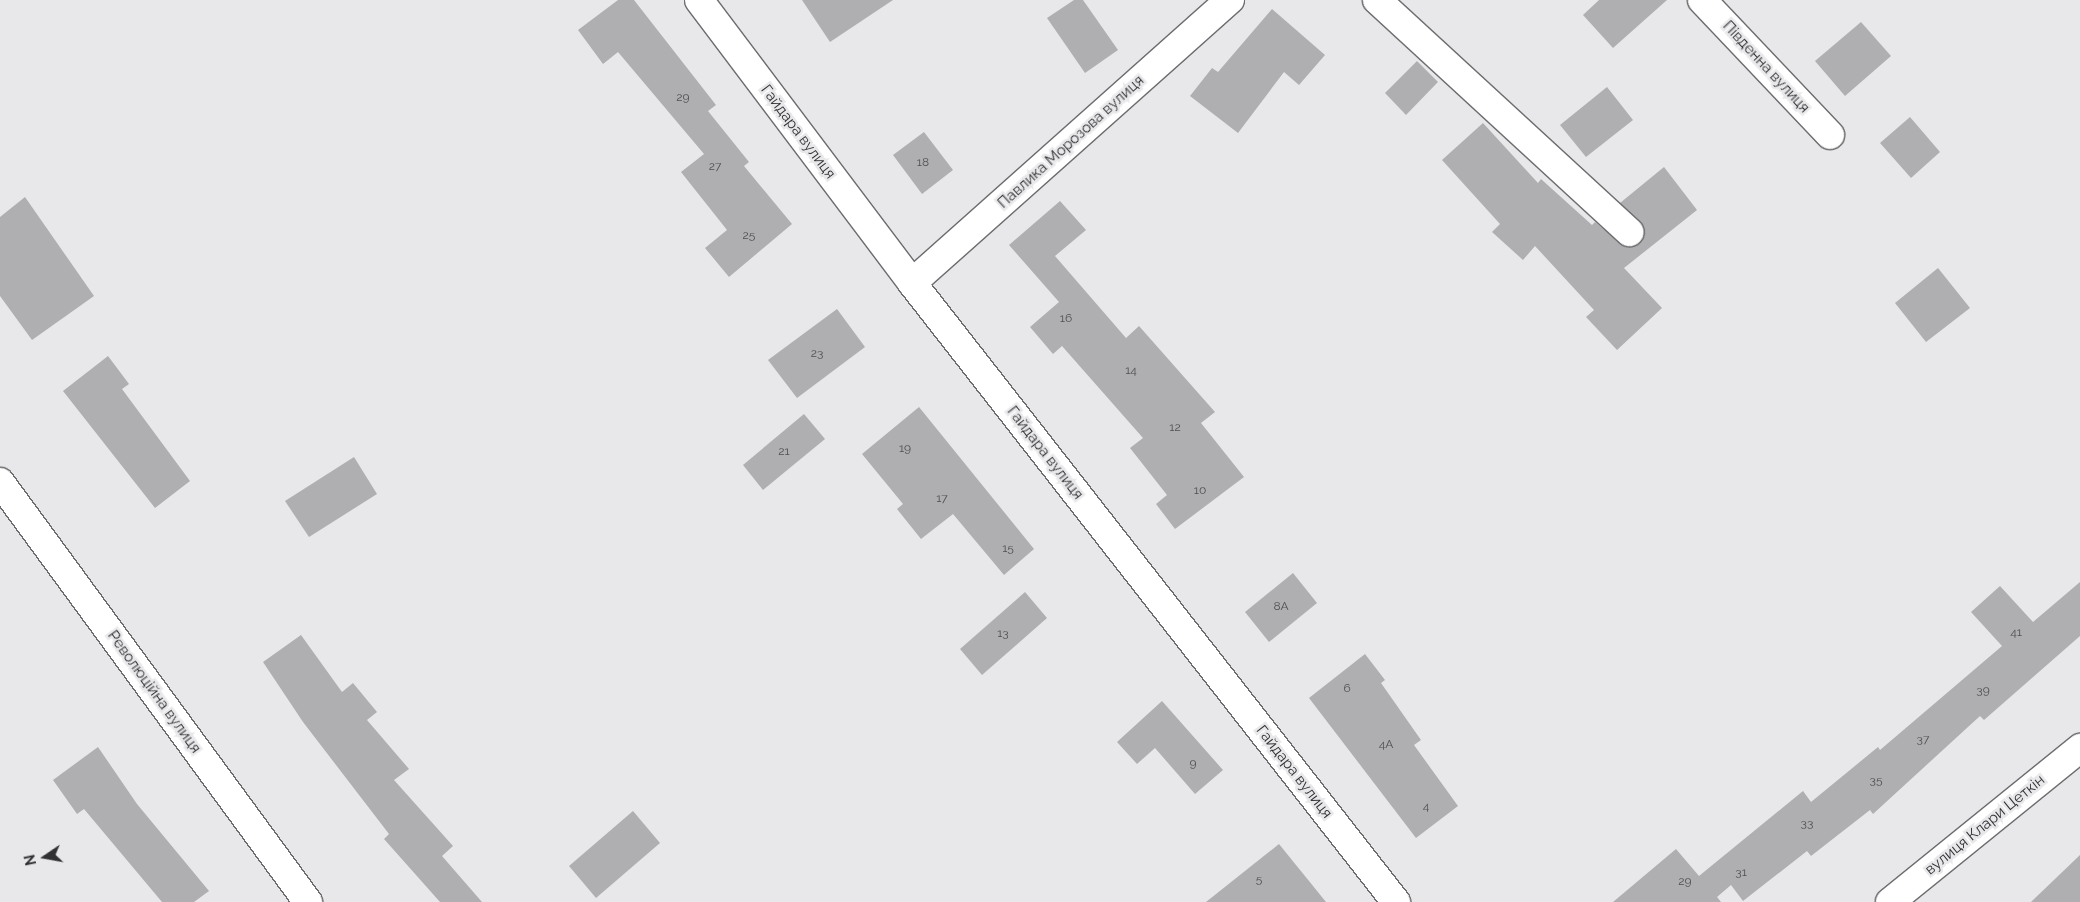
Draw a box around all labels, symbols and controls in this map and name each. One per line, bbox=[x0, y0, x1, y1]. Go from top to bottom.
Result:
street label: Південна вулиця bbox=[1719, 17, 1813, 117]
street label: Павлика Морозова вулиця bbox=[994, 72, 1148, 212]
street label: Гайдара вулиця bbox=[757, 81, 839, 183]
house number: 29 bbox=[676, 91, 690, 105]
house number: 18 bbox=[917, 156, 929, 170]
house number: 27 bbox=[709, 160, 721, 174]
house number: 25 bbox=[743, 229, 755, 243]
house number: 16 bbox=[1060, 312, 1072, 326]
house number: 23 bbox=[811, 347, 823, 361]
house number: 14 bbox=[1125, 364, 1137, 378]
street label: Гайдара вулиця bbox=[1003, 403, 1087, 503]
house number: 12 bbox=[1169, 421, 1181, 435]
house number: 19 bbox=[899, 442, 911, 456]
house number: 21 bbox=[778, 445, 790, 459]
house number: 10 bbox=[1194, 484, 1206, 498]
house number: 17 bbox=[936, 492, 948, 506]
house number: 15 bbox=[1002, 542, 1014, 556]
house number: 8А bbox=[1273, 600, 1289, 614]
house number: 41 bbox=[2010, 626, 2022, 640]
street label: Революційна вулиця bbox=[104, 627, 204, 757]
house number: 13 bbox=[997, 627, 1009, 641]
house number: 6 bbox=[1343, 682, 1351, 696]
house number: 39 bbox=[1976, 684, 1990, 698]
street label: Гайдара вулиця bbox=[1252, 722, 1336, 822]
house number: 37 bbox=[1917, 733, 1929, 747]
house number: 4А bbox=[1379, 738, 1393, 752]
house number: 9 bbox=[1189, 757, 1197, 771]
street label: вулиця Клари Цеткін bbox=[1921, 771, 2049, 879]
house number: 35 bbox=[1870, 774, 1882, 788]
house number: 4 bbox=[1423, 800, 1429, 814]
house number: 33 bbox=[1801, 817, 1813, 831]
north arrow bbox=[20, 832, 70, 882]
text: N bbox=[21, 853, 39, 867]
house number: 31 bbox=[1735, 866, 1747, 880]
house number: 5 bbox=[1256, 873, 1262, 887]
house number: 29 bbox=[1678, 875, 1692, 889]

